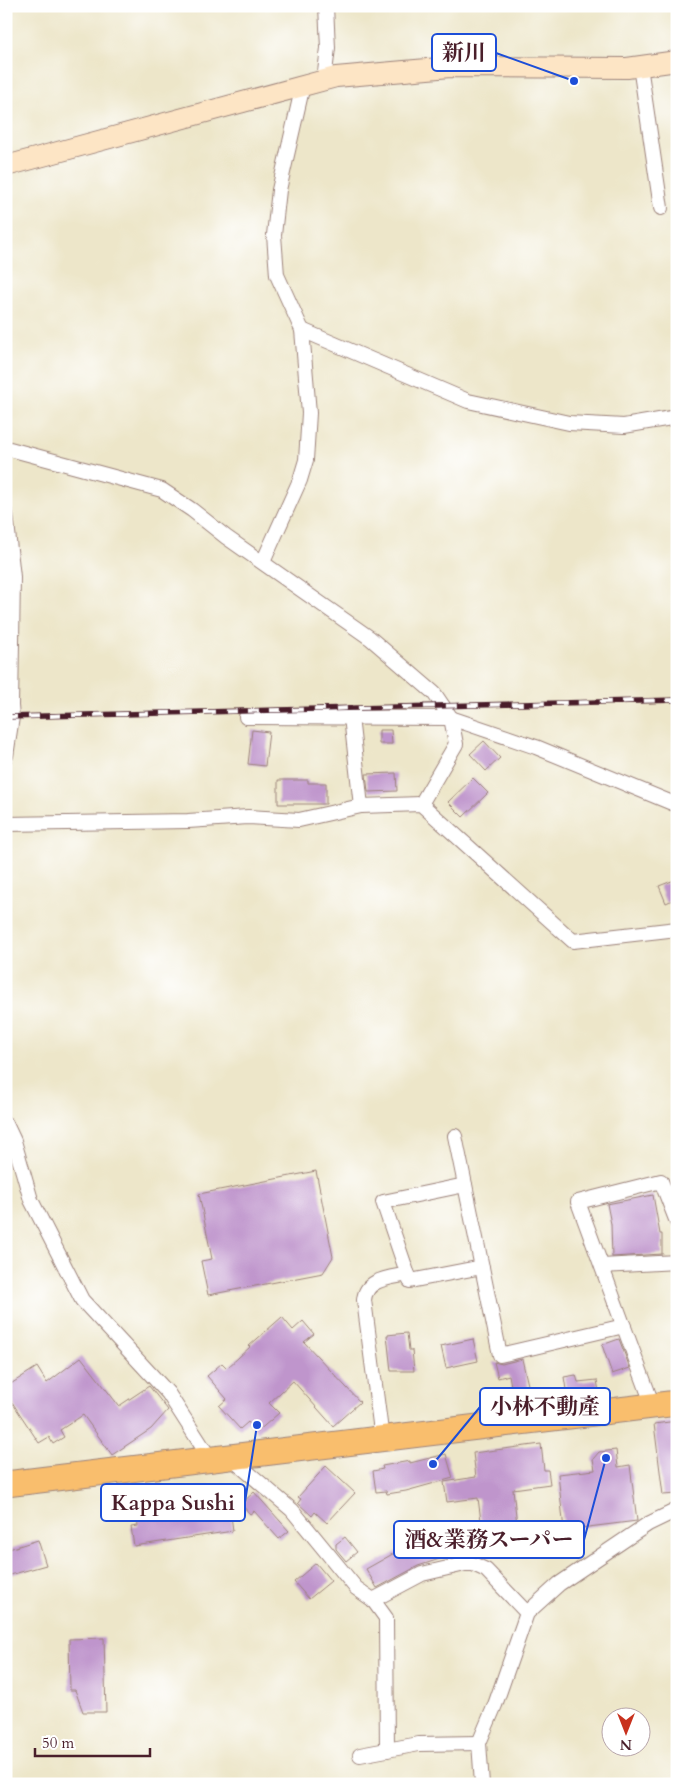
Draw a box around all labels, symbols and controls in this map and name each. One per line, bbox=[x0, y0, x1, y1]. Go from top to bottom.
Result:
callout: 新川 bbox=[432, 34, 496, 71]
text: 新川 bbox=[442, 38, 486, 68]
callout: 小林不動產 bbox=[480, 1388, 610, 1425]
text: 小林不動產 bbox=[490, 1392, 600, 1422]
callout: Kappa Sushi bbox=[101, 1484, 245, 1521]
text: Kappa Sushi bbox=[111, 1488, 235, 1518]
callout: 酒&業務スーパー bbox=[394, 1521, 584, 1558]
text: 酒&業務スーパー bbox=[405, 1525, 573, 1555]
north arrow bbox=[600, 1708, 650, 1758]
scale bar bbox=[35, 1725, 150, 1757]
text: 50 m bbox=[42, 1733, 74, 1753]
text: N bbox=[620, 1735, 632, 1754]

